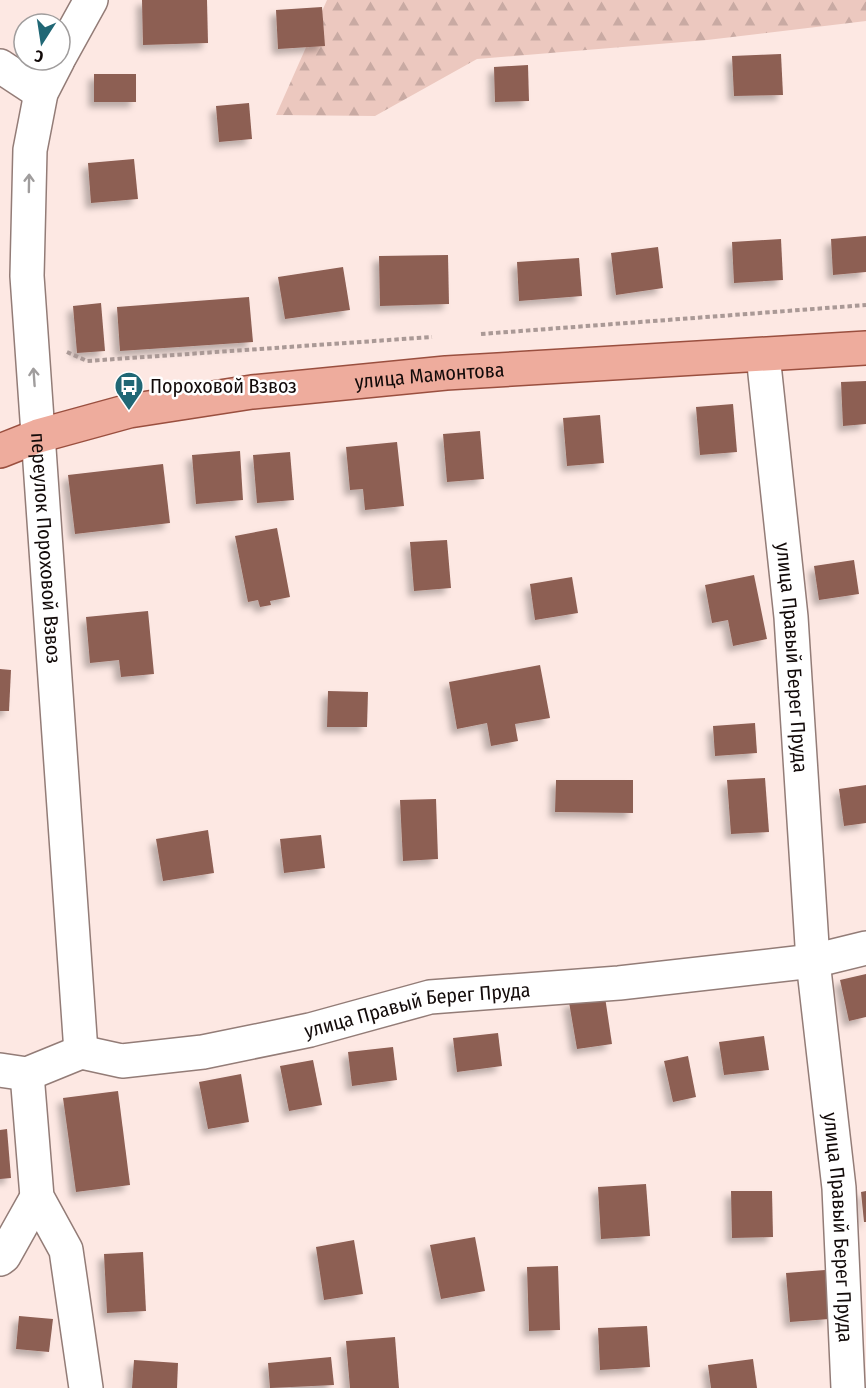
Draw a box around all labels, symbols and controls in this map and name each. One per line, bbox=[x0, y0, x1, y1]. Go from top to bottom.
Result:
north arrow bbox=[12, 12, 72, 72]
text: С bbox=[32, 46, 45, 66]
one-way arrow bbox=[23, 173, 35, 193]
street label: улица Мамонтова bbox=[354, 358, 505, 394]
one-way arrow bbox=[28, 368, 39, 388]
bus stop icon: Пороховой Взвоз bbox=[113, 370, 145, 412]
place label: Пороховой Взвоз bbox=[150, 374, 297, 398]
street label: переулок Пороховой Взвоз bbox=[26, 432, 66, 664]
street label: улица Правый Берег Пруда bbox=[771, 541, 813, 773]
street label: улица Правый Берег Пруда bbox=[302, 978, 531, 1043]
street label: улица Правый Берег Пруда bbox=[818, 1111, 858, 1343]

